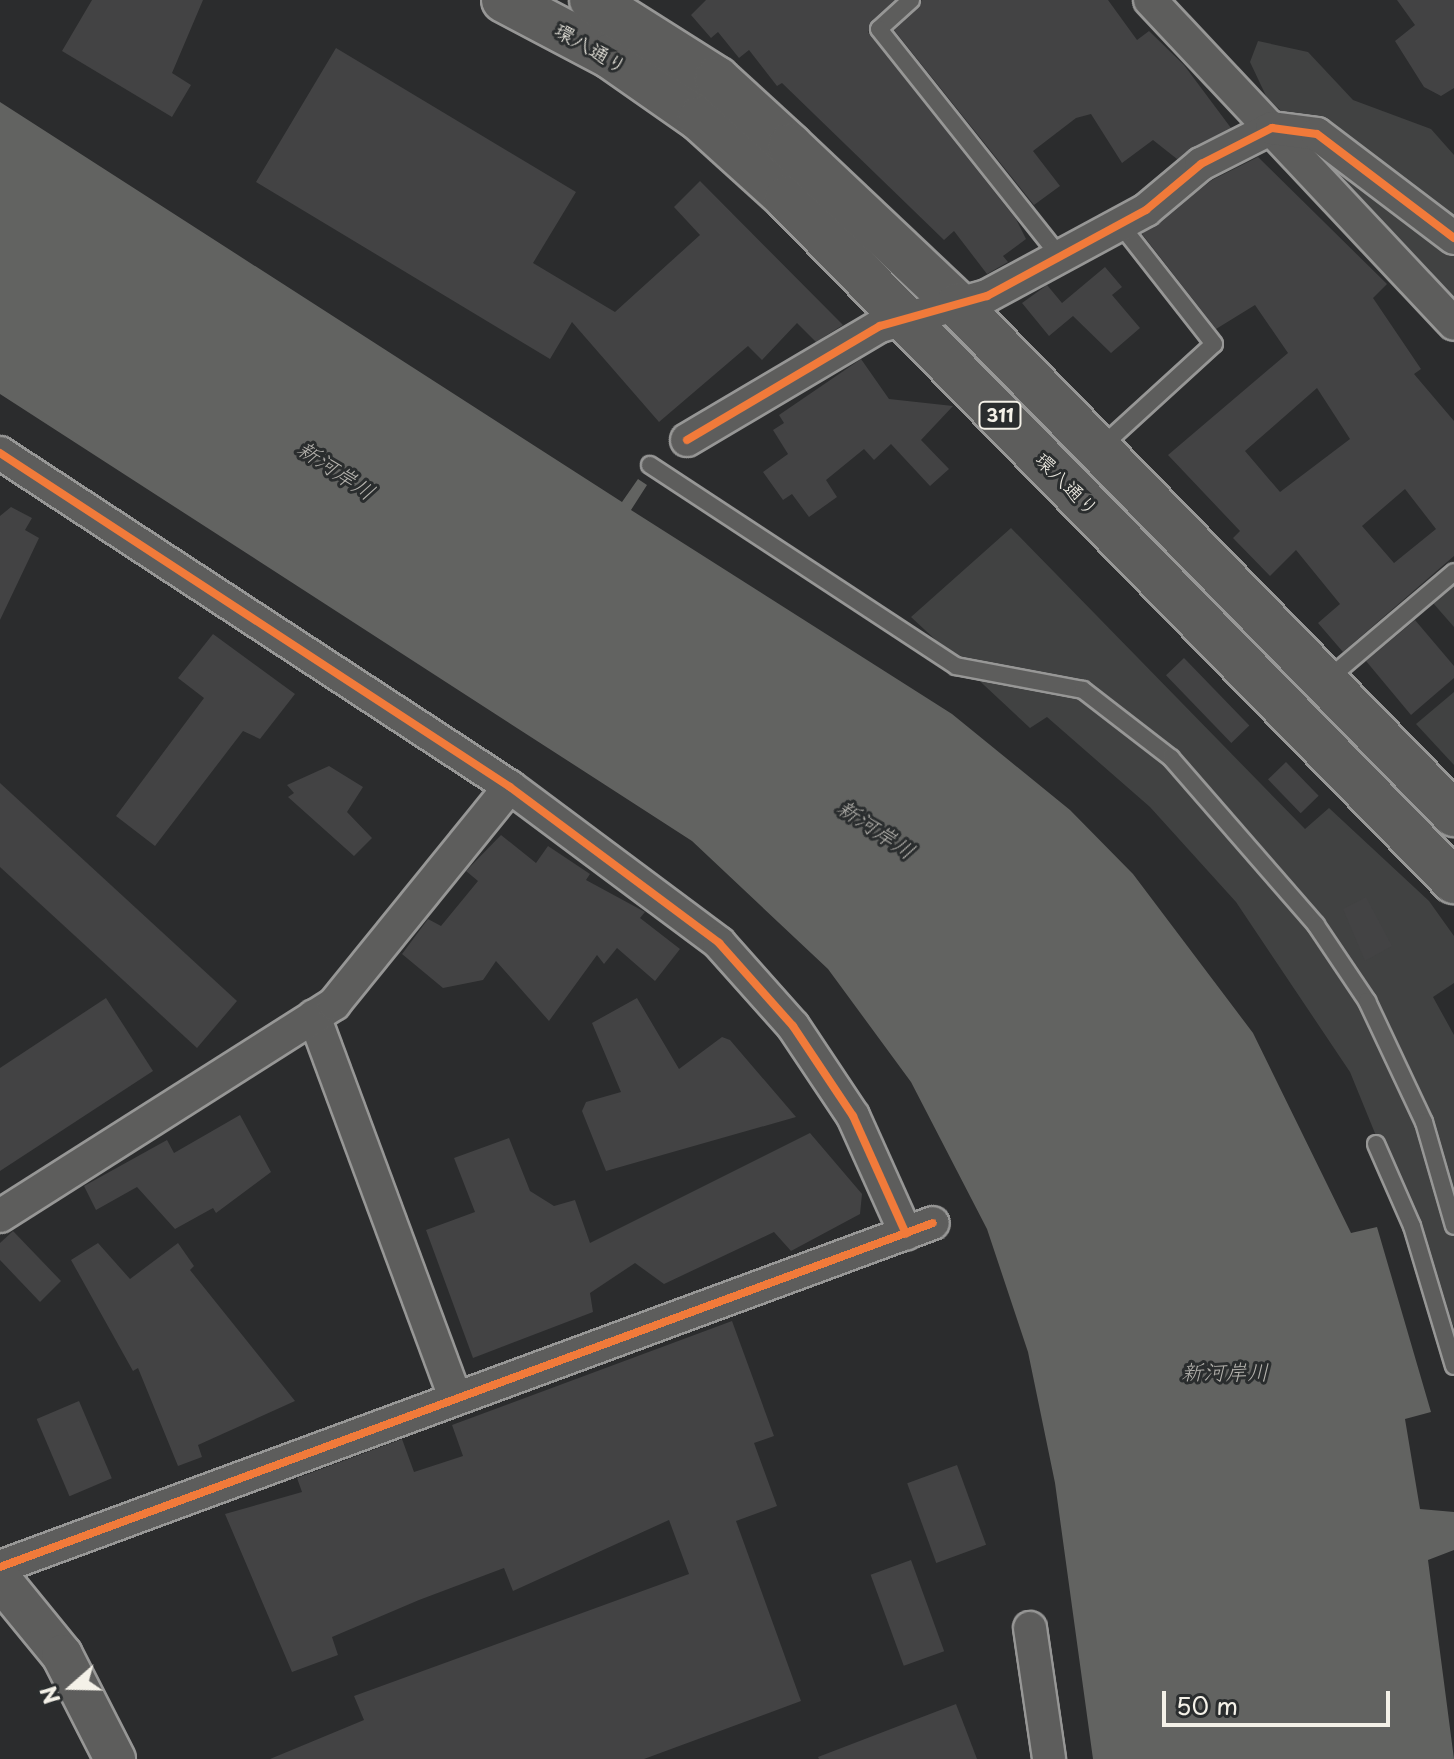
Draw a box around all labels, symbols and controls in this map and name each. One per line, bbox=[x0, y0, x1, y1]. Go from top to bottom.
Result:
street label: 環八通り bbox=[550, 18, 632, 78]
road number: 311 bbox=[978, 401, 1022, 429]
water label: 新河岸川 bbox=[293, 433, 381, 505]
street label: 環八通り bbox=[1030, 447, 1104, 521]
water label: 新河岸川 bbox=[833, 792, 921, 864]
water label: 新河岸川 bbox=[1181, 1358, 1269, 1384]
north arrow bbox=[32, 1647, 112, 1727]
scale bar bbox=[1166, 1675, 1394, 1725]
text: N bbox=[30, 1682, 67, 1709]
text: 50 m bbox=[1176, 1687, 1238, 1723]

